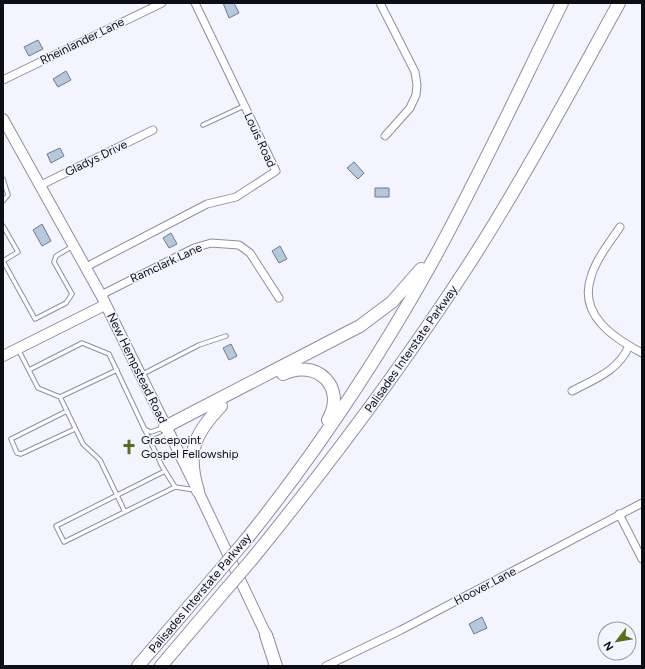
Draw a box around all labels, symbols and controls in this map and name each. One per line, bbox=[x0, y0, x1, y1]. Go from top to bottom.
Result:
street label: Rheinlander Lane bbox=[38, 14, 127, 67]
street label: Louis Road bbox=[241, 110, 279, 170]
street label: Gladys Drive bbox=[63, 137, 130, 179]
street label: Ramclark Lane bbox=[128, 240, 205, 286]
street label: Palisades Interstate Parkway bbox=[362, 282, 461, 415]
street label: New Hempstead Road bbox=[104, 310, 170, 426]
place label: Gracepoint Gospel Fellowship bbox=[141, 433, 239, 461]
church icon: Gracepoint Gospel Fellowship bbox=[120, 438, 138, 456]
street label: Palisades Interstate Parkway bbox=[146, 530, 255, 656]
street label: Hoover Lane bbox=[452, 564, 519, 608]
north arrow bbox=[597, 621, 637, 661]
text: N bbox=[601, 639, 617, 653]

